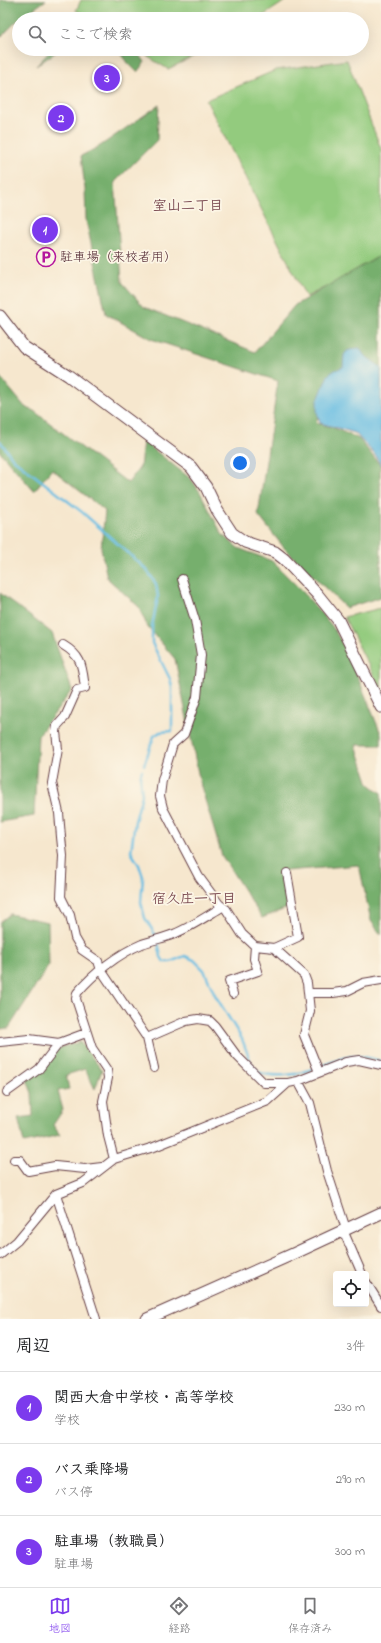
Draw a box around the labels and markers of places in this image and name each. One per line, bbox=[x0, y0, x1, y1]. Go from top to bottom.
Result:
pin: 3 bbox=[94, 63, 120, 93]
pin: 2 bbox=[48, 103, 74, 133]
pin: 1 bbox=[32, 215, 58, 245]
parking icon: 駐車場（来校者用） bbox=[35, 246, 57, 268]
place label: 駐車場（来校者用） bbox=[60, 248, 177, 267]

